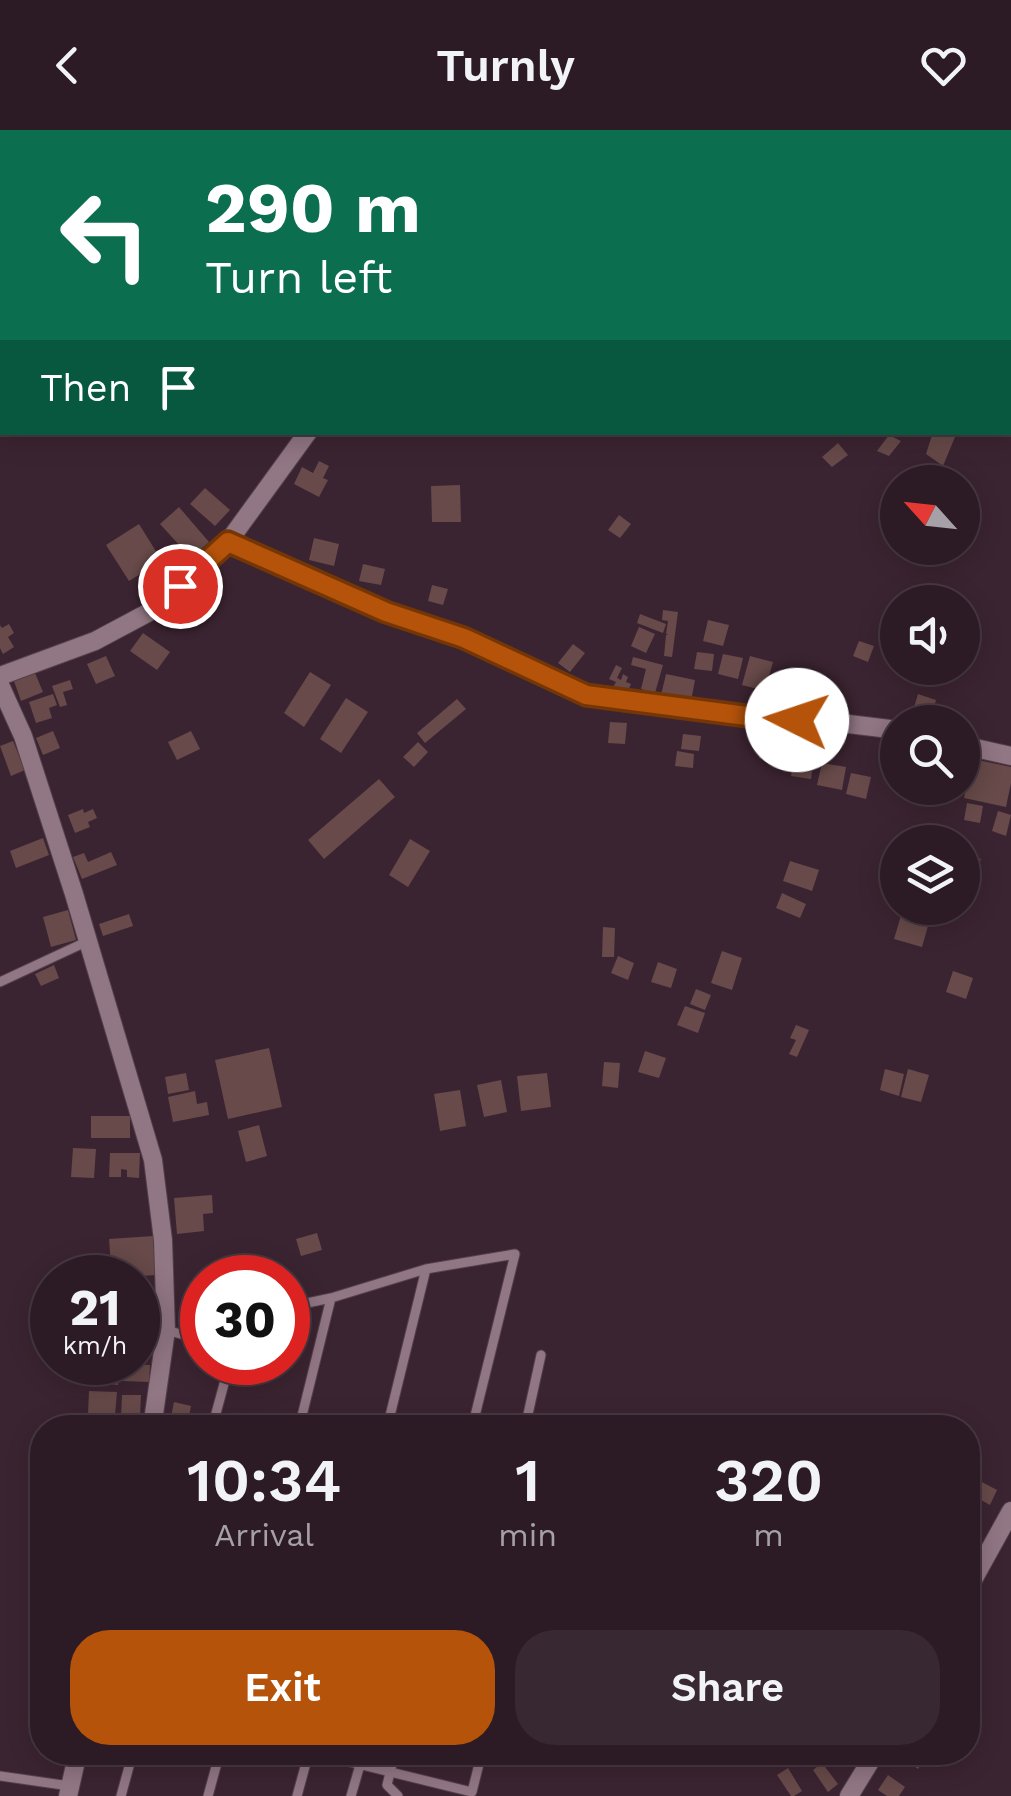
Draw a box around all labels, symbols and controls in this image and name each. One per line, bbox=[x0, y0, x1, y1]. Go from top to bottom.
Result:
icon: back bbox=[40, 38, 95, 93]
icon: heart bbox=[916, 38, 971, 93]
text: Turnly bbox=[436, 39, 575, 92]
text: 290 m bbox=[205, 167, 421, 249]
icon: left bbox=[40, 170, 170, 300]
text: Turn left bbox=[205, 251, 392, 304]
icon: arrive bbox=[151, 360, 206, 415]
text: Then bbox=[40, 366, 131, 410]
north arrow bbox=[880, 465, 980, 565]
map controls bbox=[880, 465, 980, 925]
pin bbox=[138, 544, 223, 629]
icon: arrive bbox=[153, 559, 208, 614]
button: sound bbox=[880, 585, 980, 685]
position arrow bbox=[745, 668, 849, 772]
button: search bbox=[880, 705, 980, 805]
button: layers bbox=[880, 825, 980, 925]
speed limit sign: 30 bbox=[180, 1255, 310, 1385]
text: 21 bbox=[69, 1278, 121, 1337]
text: km/h bbox=[63, 1331, 127, 1360]
text: 10:34 bbox=[187, 1445, 341, 1516]
text: 1 bbox=[515, 1445, 540, 1516]
text: 320 bbox=[714, 1445, 823, 1516]
text: Arrival bbox=[214, 1516, 314, 1554]
text: min bbox=[498, 1516, 557, 1554]
text: m bbox=[753, 1516, 784, 1554]
button: Exit bbox=[70, 1630, 495, 1745]
button: Share bbox=[515, 1630, 940, 1745]

